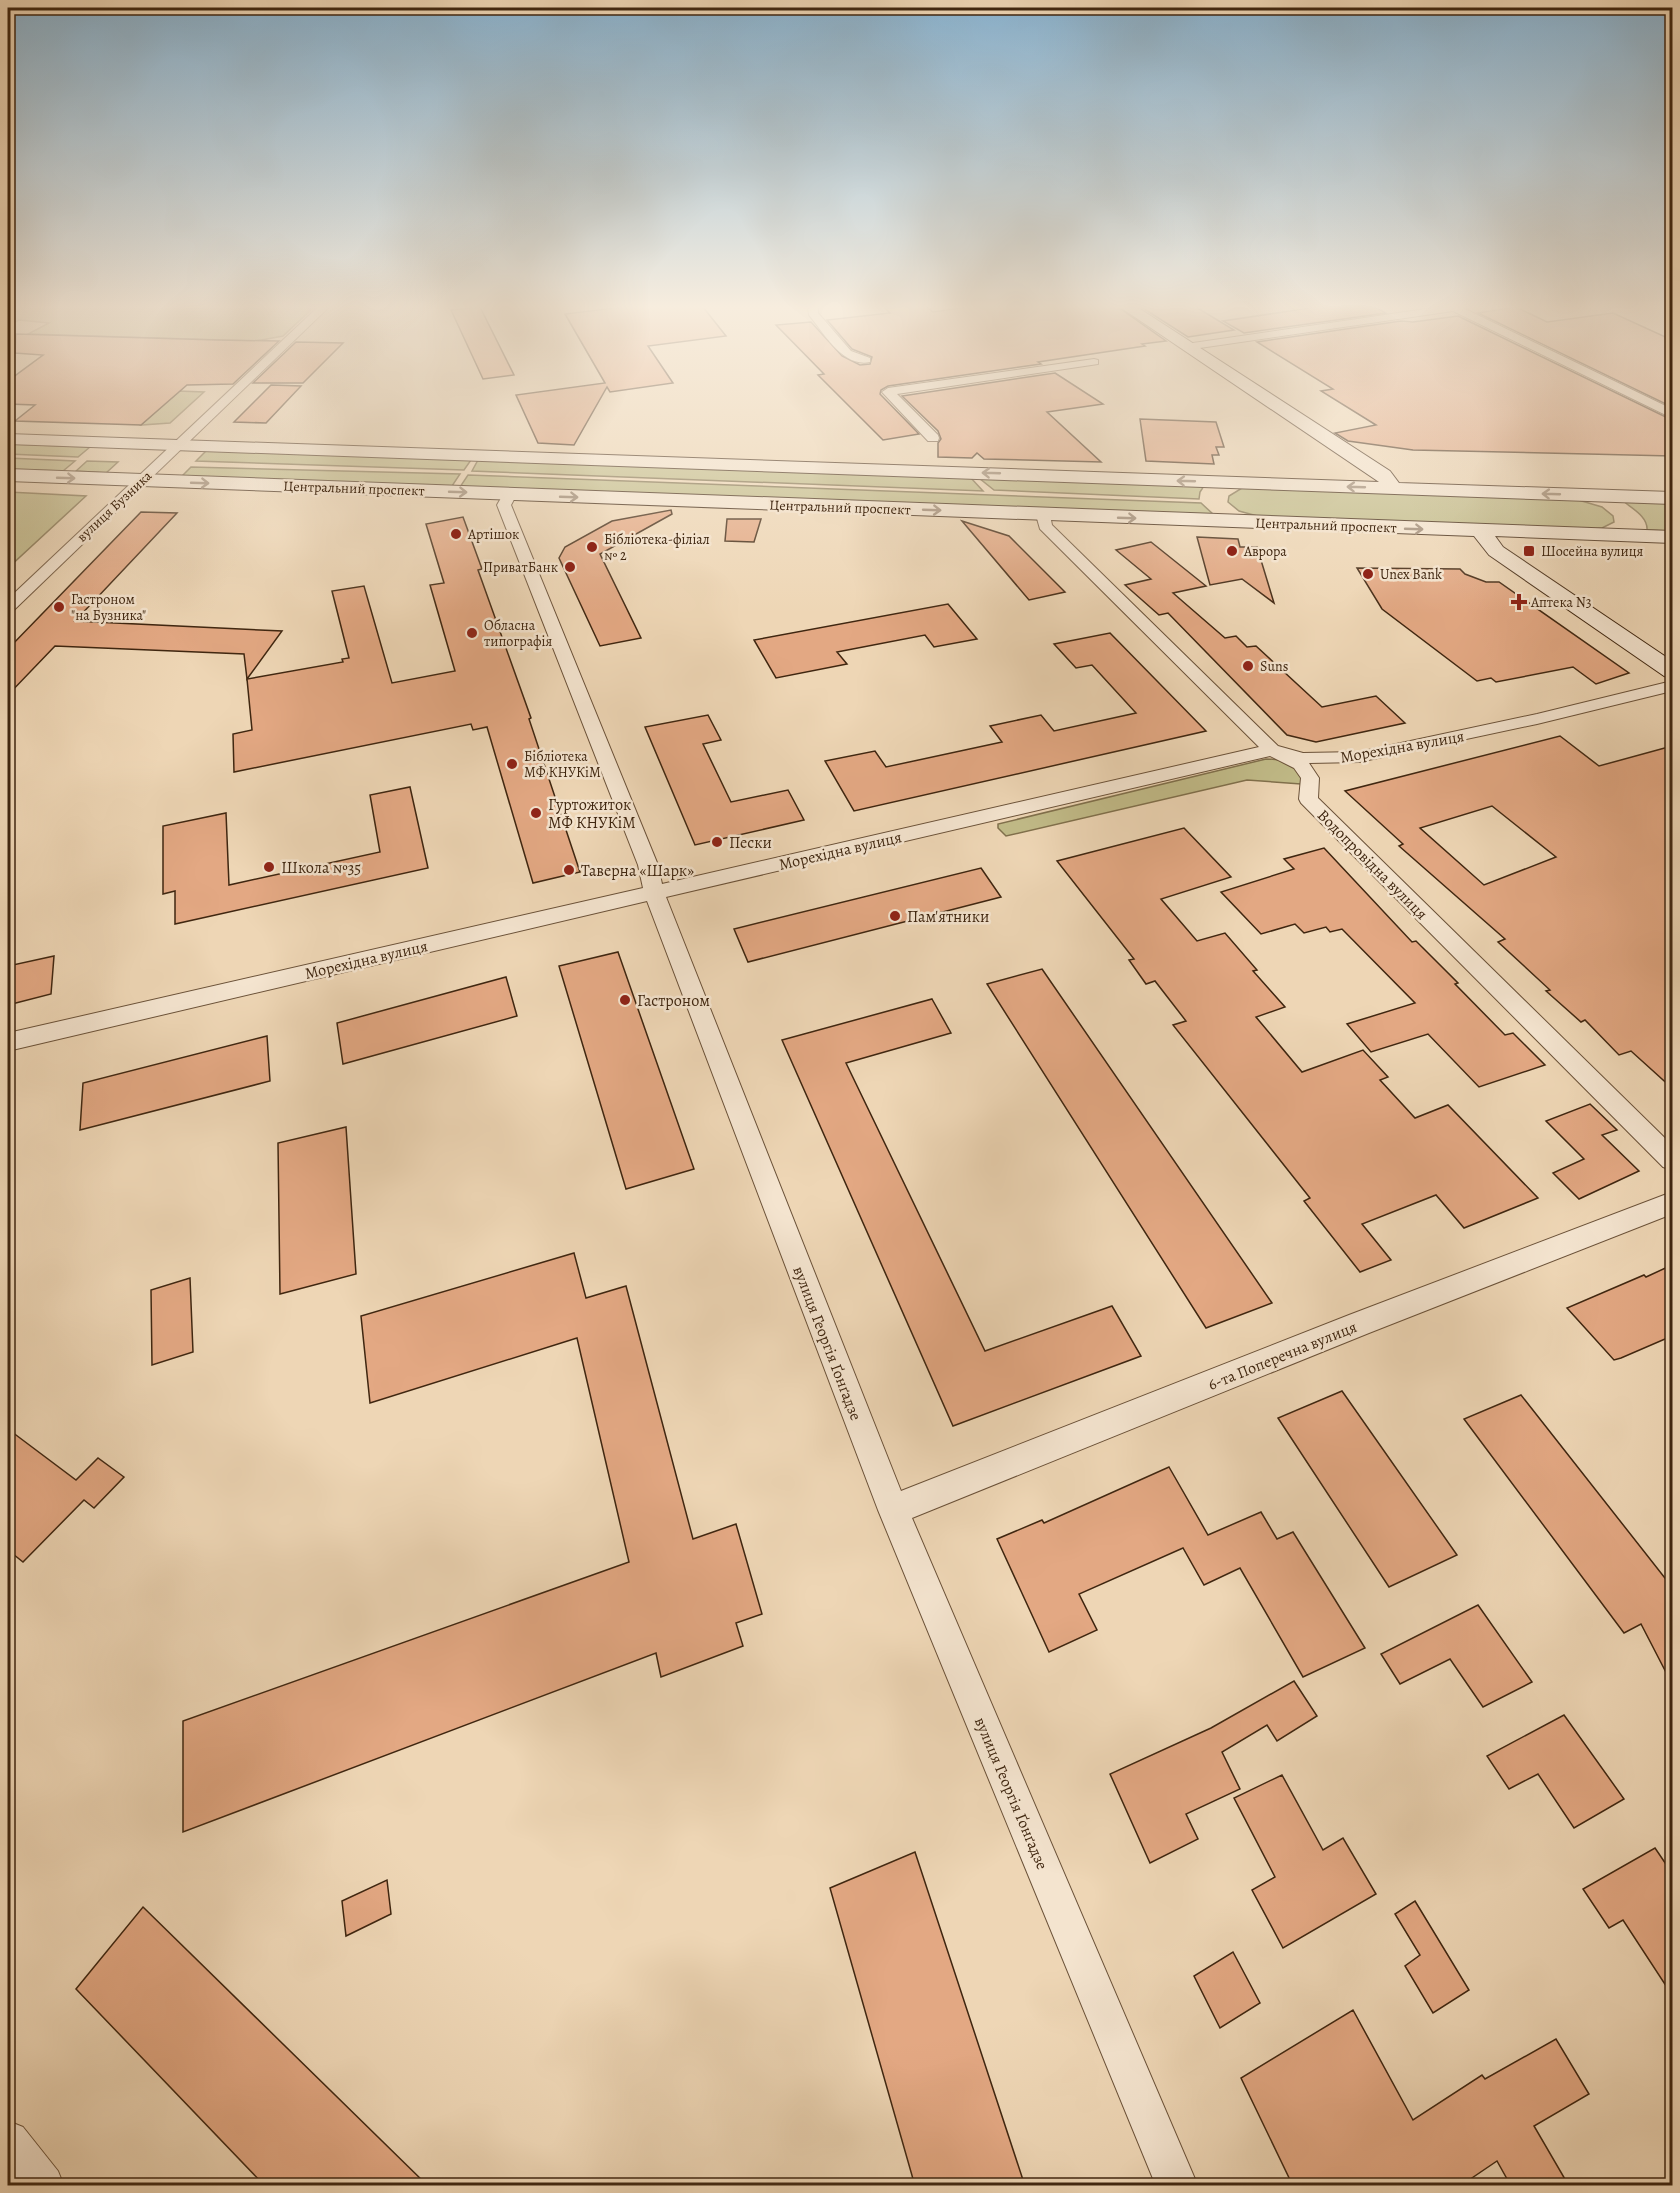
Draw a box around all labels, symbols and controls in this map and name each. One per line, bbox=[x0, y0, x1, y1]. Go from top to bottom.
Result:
street label: вулиця Бузника bbox=[73, 466, 156, 546]
one-way arrow bbox=[981, 468, 1001, 479]
one-way arrow bbox=[55, 472, 75, 483]
one-way arrow bbox=[1176, 475, 1196, 486]
one-way arrow bbox=[190, 477, 210, 488]
street label: Центральний проспект bbox=[283, 477, 425, 500]
one-way arrow bbox=[1347, 481, 1367, 492]
one-way arrow bbox=[447, 487, 467, 498]
one-way arrow bbox=[1542, 488, 1562, 499]
one-way arrow bbox=[558, 491, 578, 502]
street label: Центральний проспект bbox=[769, 496, 911, 519]
one-way arrow bbox=[921, 505, 941, 516]
one-way arrow bbox=[1116, 512, 1136, 523]
street label: Центральний проспект bbox=[1255, 514, 1397, 537]
one-way arrow bbox=[1404, 523, 1424, 534]
place label: Артішок bbox=[467, 525, 519, 544]
marker: Артішок bbox=[449, 527, 463, 541]
place label: Бібліотека-філіал № 2 bbox=[604, 530, 710, 565]
marker: Бібліотека-філіал № 2 bbox=[585, 540, 599, 554]
place label: Аврора bbox=[1243, 542, 1287, 561]
place label: Шосейна вулиця bbox=[1541, 542, 1643, 561]
marker: Аврора bbox=[1225, 544, 1239, 558]
marker: Шосейна вулиця bbox=[1522, 544, 1536, 558]
place label: ПриватБанк bbox=[483, 558, 558, 577]
marker: ПриватБанк bbox=[563, 560, 577, 574]
place label: Unex Bank bbox=[1380, 565, 1442, 584]
marker: Unex Bank bbox=[1361, 567, 1375, 581]
place label: Гастроном "на Бузника" bbox=[71, 590, 146, 625]
place label: Аптека N3 bbox=[1530, 593, 1592, 612]
marker: Аптека N3 bbox=[1512, 595, 1526, 609]
marker: Гастроном "на Бузника" bbox=[52, 600, 66, 614]
place label: Обласна типографія bbox=[484, 616, 553, 651]
marker: Обласна типографія bbox=[465, 626, 479, 640]
place label: Suns bbox=[1260, 657, 1288, 676]
marker: Suns bbox=[1241, 659, 1255, 673]
street label: Морехідна вулиця bbox=[1338, 725, 1466, 769]
place label: Бібліотека МФ КНУКіМ bbox=[524, 747, 601, 782]
marker: Бібліотека МФ КНУКіМ bbox=[505, 757, 519, 771]
place label: Гуртожиток МФ КНУКіМ bbox=[548, 794, 636, 834]
street label: Водопровідна вулиця bbox=[1312, 805, 1432, 925]
marker: Гуртожиток МФ КНУКіМ bbox=[529, 806, 543, 820]
street label: Морехідна вулиця bbox=[777, 826, 904, 876]
place label: Пески bbox=[729, 832, 772, 854]
marker: Пески bbox=[710, 835, 724, 849]
place label: Школа №35 bbox=[281, 857, 361, 879]
marker: Школа №35 bbox=[262, 860, 276, 874]
place label: Таверна «Шарк» bbox=[581, 860, 694, 882]
marker: Таверна «Шарк» bbox=[562, 863, 576, 877]
place label: Пам'ятники bbox=[907, 906, 989, 928]
marker: Пам'ятники bbox=[888, 909, 902, 923]
street label: Морехідна вулиця bbox=[303, 935, 430, 985]
place label: Гастроном bbox=[637, 990, 710, 1012]
marker: Гастроном bbox=[618, 993, 632, 1007]
street label: вулиця Георгія Ґонґадзе bbox=[787, 1263, 867, 1424]
street label: 6-та Поперечна вулиця bbox=[1205, 1316, 1360, 1396]
street label: вулиця Георгія Ґонґадзе bbox=[969, 1714, 1053, 1873]

